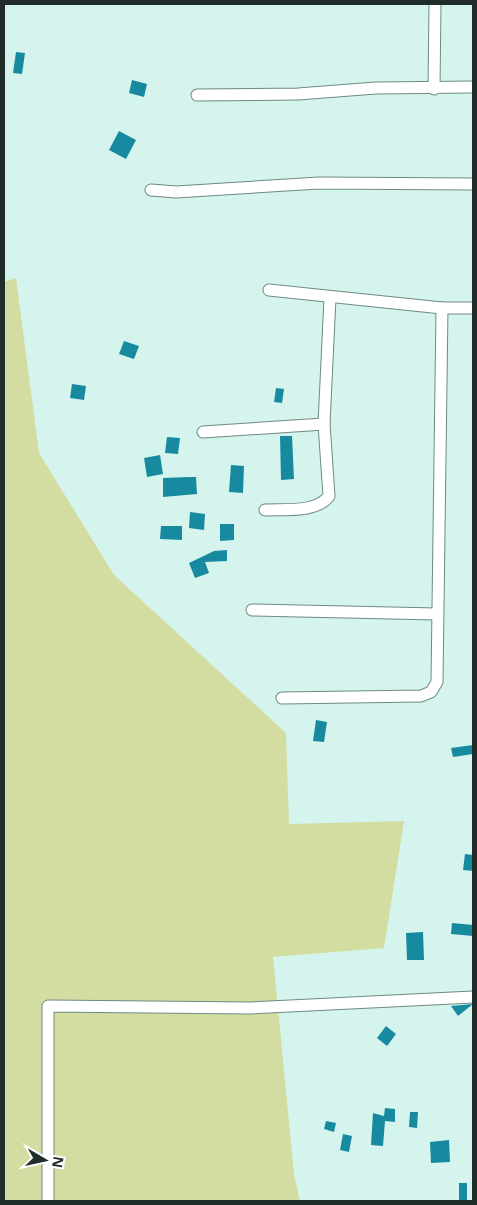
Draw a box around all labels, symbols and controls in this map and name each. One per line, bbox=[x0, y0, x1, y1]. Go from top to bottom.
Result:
north arrow bbox=[20, 1135, 70, 1185]
text: N bbox=[48, 1155, 69, 1169]

